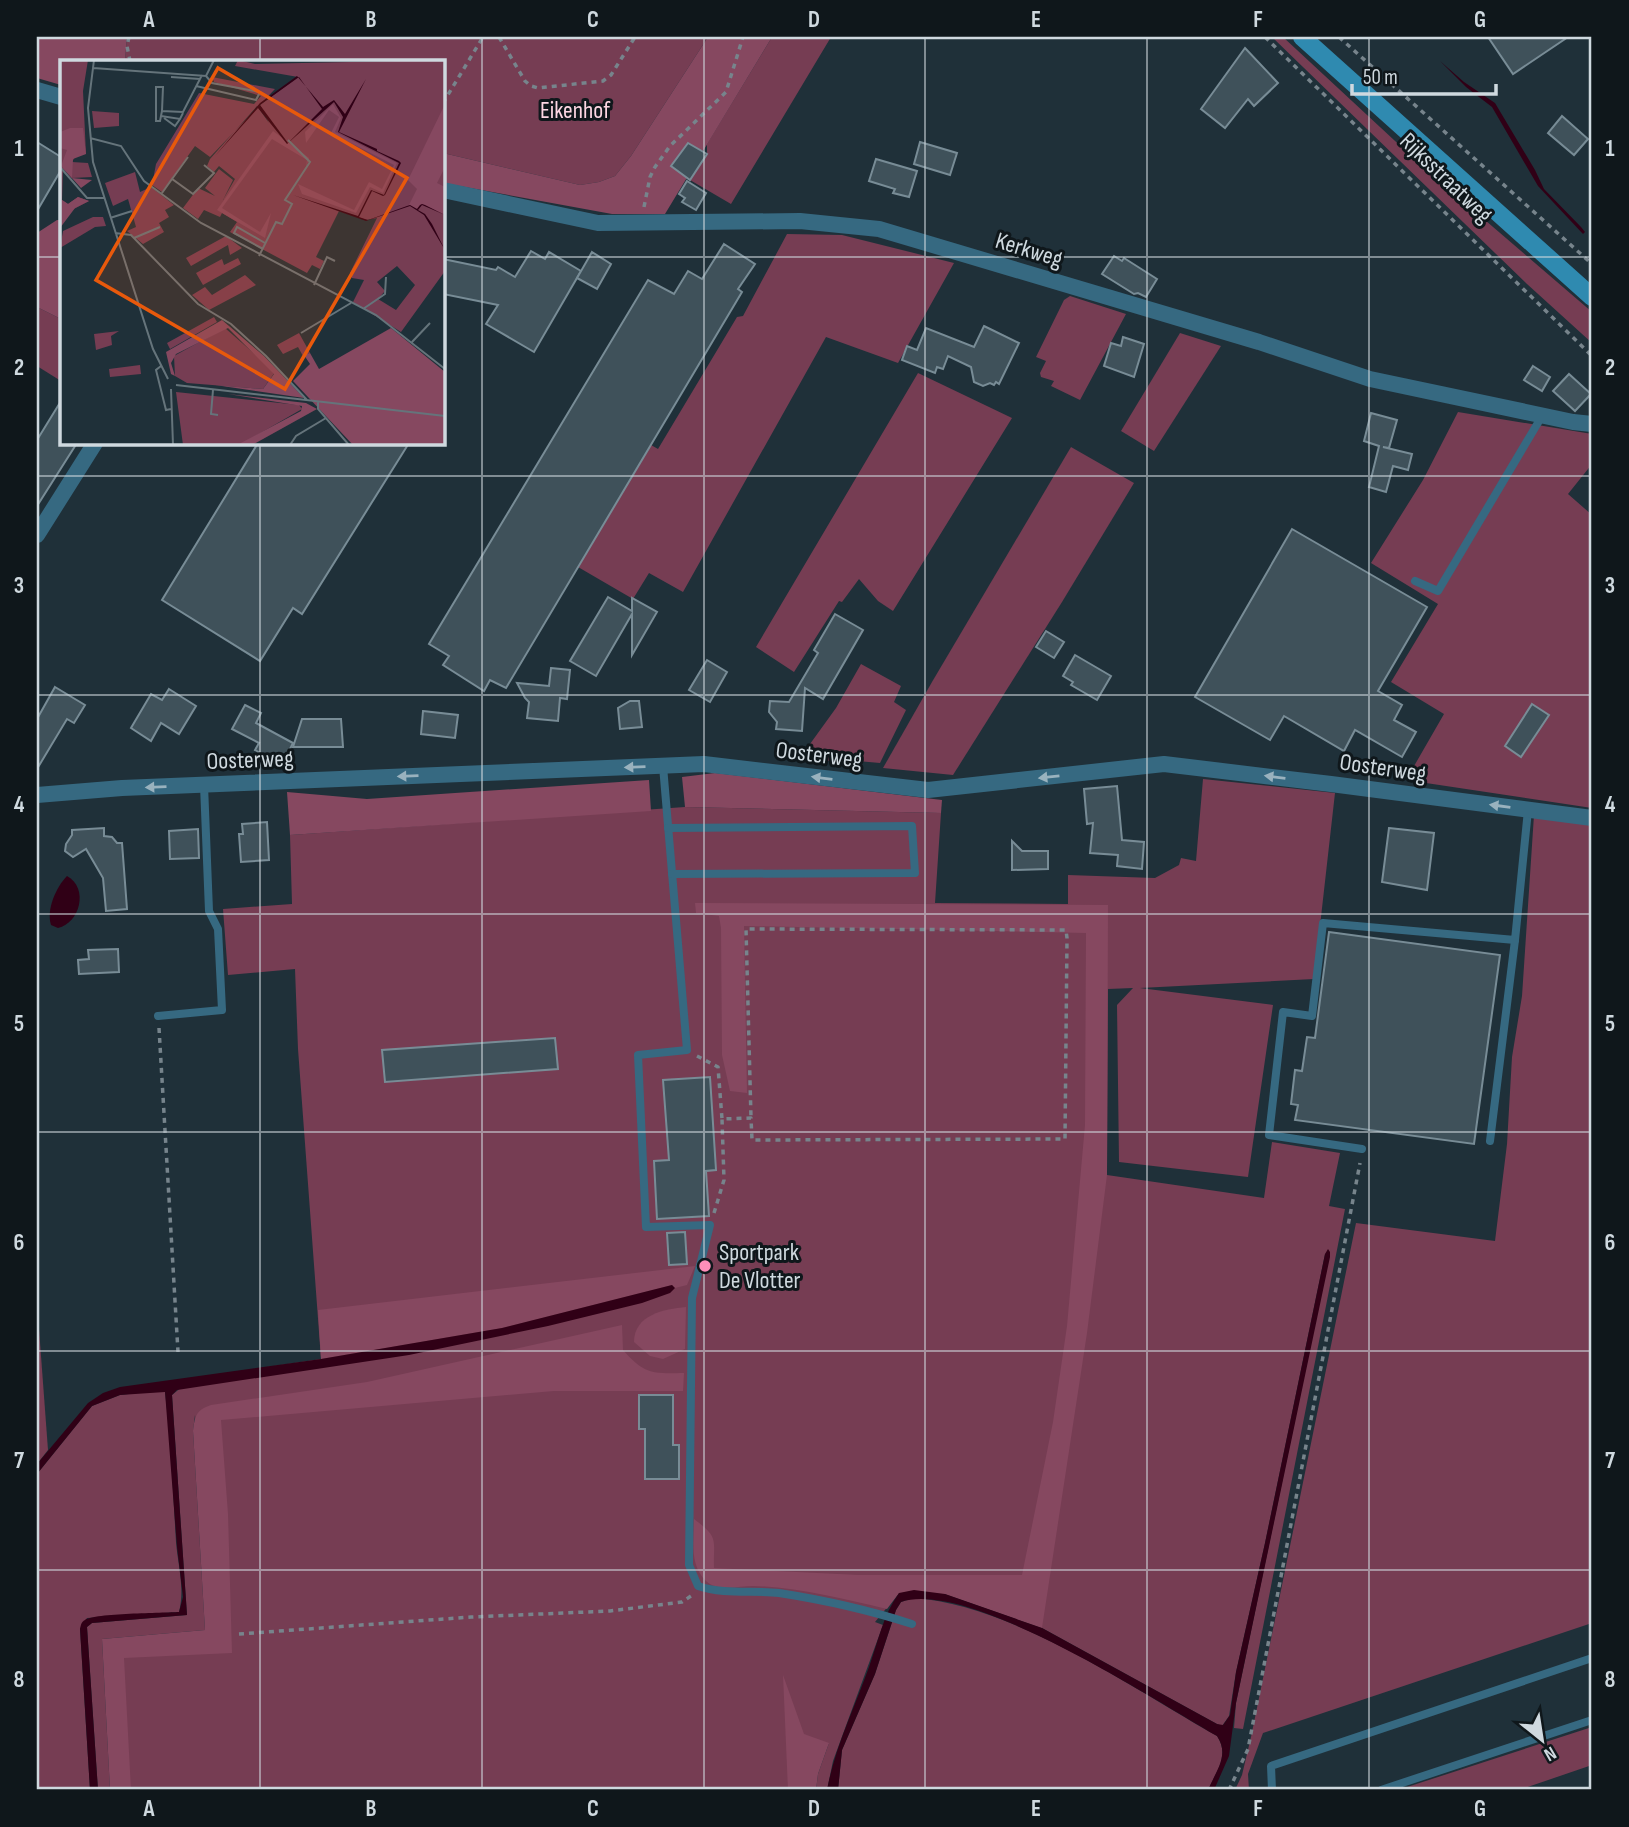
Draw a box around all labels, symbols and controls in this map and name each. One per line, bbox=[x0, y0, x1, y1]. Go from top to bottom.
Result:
text: A bbox=[143, 6, 156, 34]
text: B bbox=[366, 6, 377, 34]
text: C bbox=[587, 6, 599, 34]
text: D bbox=[808, 6, 820, 34]
text: E bbox=[1031, 6, 1041, 34]
text: F bbox=[1253, 6, 1263, 34]
text: G bbox=[1474, 6, 1486, 34]
scale bar bbox=[1352, 52, 1496, 96]
inset map bbox=[60, 60, 444, 444]
text: 50 m bbox=[1363, 65, 1398, 90]
park label: Eikenhof bbox=[540, 96, 611, 125]
street label: Rijksstraatweg bbox=[1394, 127, 1498, 229]
text: 1 bbox=[14, 135, 24, 163]
text: 1 bbox=[1605, 135, 1615, 163]
street label: Kerkweg bbox=[992, 226, 1066, 274]
text: 2 bbox=[14, 354, 24, 382]
text: 2 bbox=[1605, 354, 1615, 382]
text: 3 bbox=[14, 572, 24, 600]
text: 3 bbox=[1605, 572, 1615, 600]
street label: Oosterweg bbox=[774, 735, 864, 775]
street label: Oosterweg bbox=[206, 744, 294, 776]
street label: Oosterweg bbox=[1338, 748, 1428, 788]
one-way arrow bbox=[624, 761, 646, 772]
one-way arrow bbox=[397, 771, 419, 782]
one-way arrow bbox=[811, 772, 833, 783]
one-way arrow bbox=[1037, 772, 1059, 783]
one-way arrow bbox=[1263, 772, 1285, 783]
one-way arrow bbox=[145, 781, 167, 792]
text: 4 bbox=[14, 791, 25, 819]
text: 4 bbox=[1605, 791, 1616, 819]
one-way arrow bbox=[1489, 800, 1511, 811]
text: 5 bbox=[14, 1010, 24, 1038]
text: 5 bbox=[1605, 1010, 1615, 1038]
text: 6 bbox=[14, 1229, 24, 1257]
text: 6 bbox=[1605, 1229, 1615, 1257]
place label: Sportpark De Vlotter bbox=[719, 1238, 801, 1295]
marker: Sportpark De Vlotter bbox=[697, 1258, 713, 1274]
text: 7 bbox=[14, 1447, 24, 1475]
text: 7 bbox=[1605, 1447, 1615, 1475]
text: 8 bbox=[14, 1666, 25, 1694]
text: 8 bbox=[1605, 1666, 1616, 1694]
north arrow bbox=[1506, 1704, 1576, 1774]
text: N bbox=[1540, 1741, 1560, 1766]
text: A bbox=[143, 1795, 156, 1823]
text: B bbox=[366, 1795, 377, 1823]
text: C bbox=[587, 1795, 599, 1823]
text: D bbox=[808, 1795, 820, 1823]
text: E bbox=[1031, 1795, 1041, 1823]
text: F bbox=[1253, 1795, 1263, 1823]
text: G bbox=[1474, 1795, 1486, 1823]

